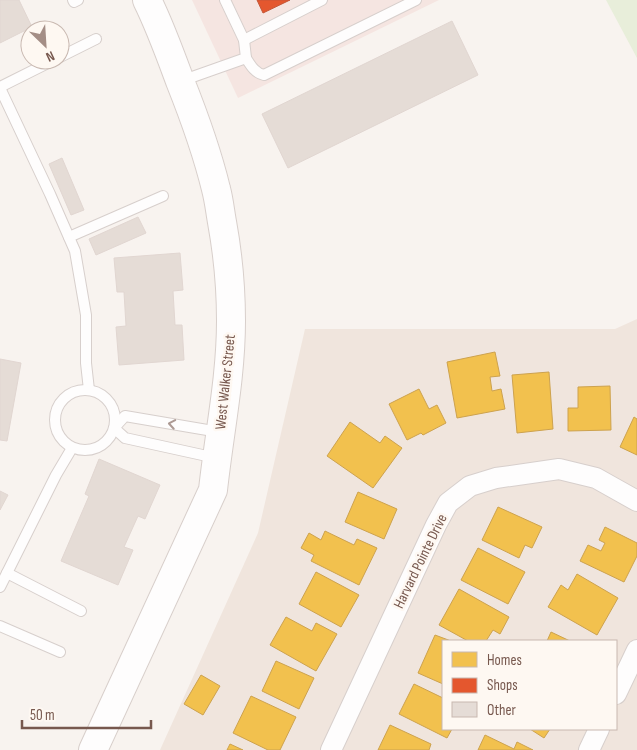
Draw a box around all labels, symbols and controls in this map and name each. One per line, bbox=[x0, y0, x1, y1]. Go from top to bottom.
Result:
north arrow bbox=[20, 20, 70, 70]
text: N bbox=[43, 47, 57, 66]
street label: West Walker Street bbox=[211, 333, 240, 431]
one-way arrow bbox=[168, 420, 177, 430]
street label: Harvard Pointe Drive bbox=[389, 511, 452, 612]
legend bbox=[442, 640, 617, 730]
text: Homes bbox=[487, 651, 522, 670]
text: Shops bbox=[487, 676, 518, 695]
scale bar bbox=[22, 698, 151, 730]
text: Other bbox=[487, 701, 516, 720]
text: 50 m bbox=[30, 706, 55, 725]

